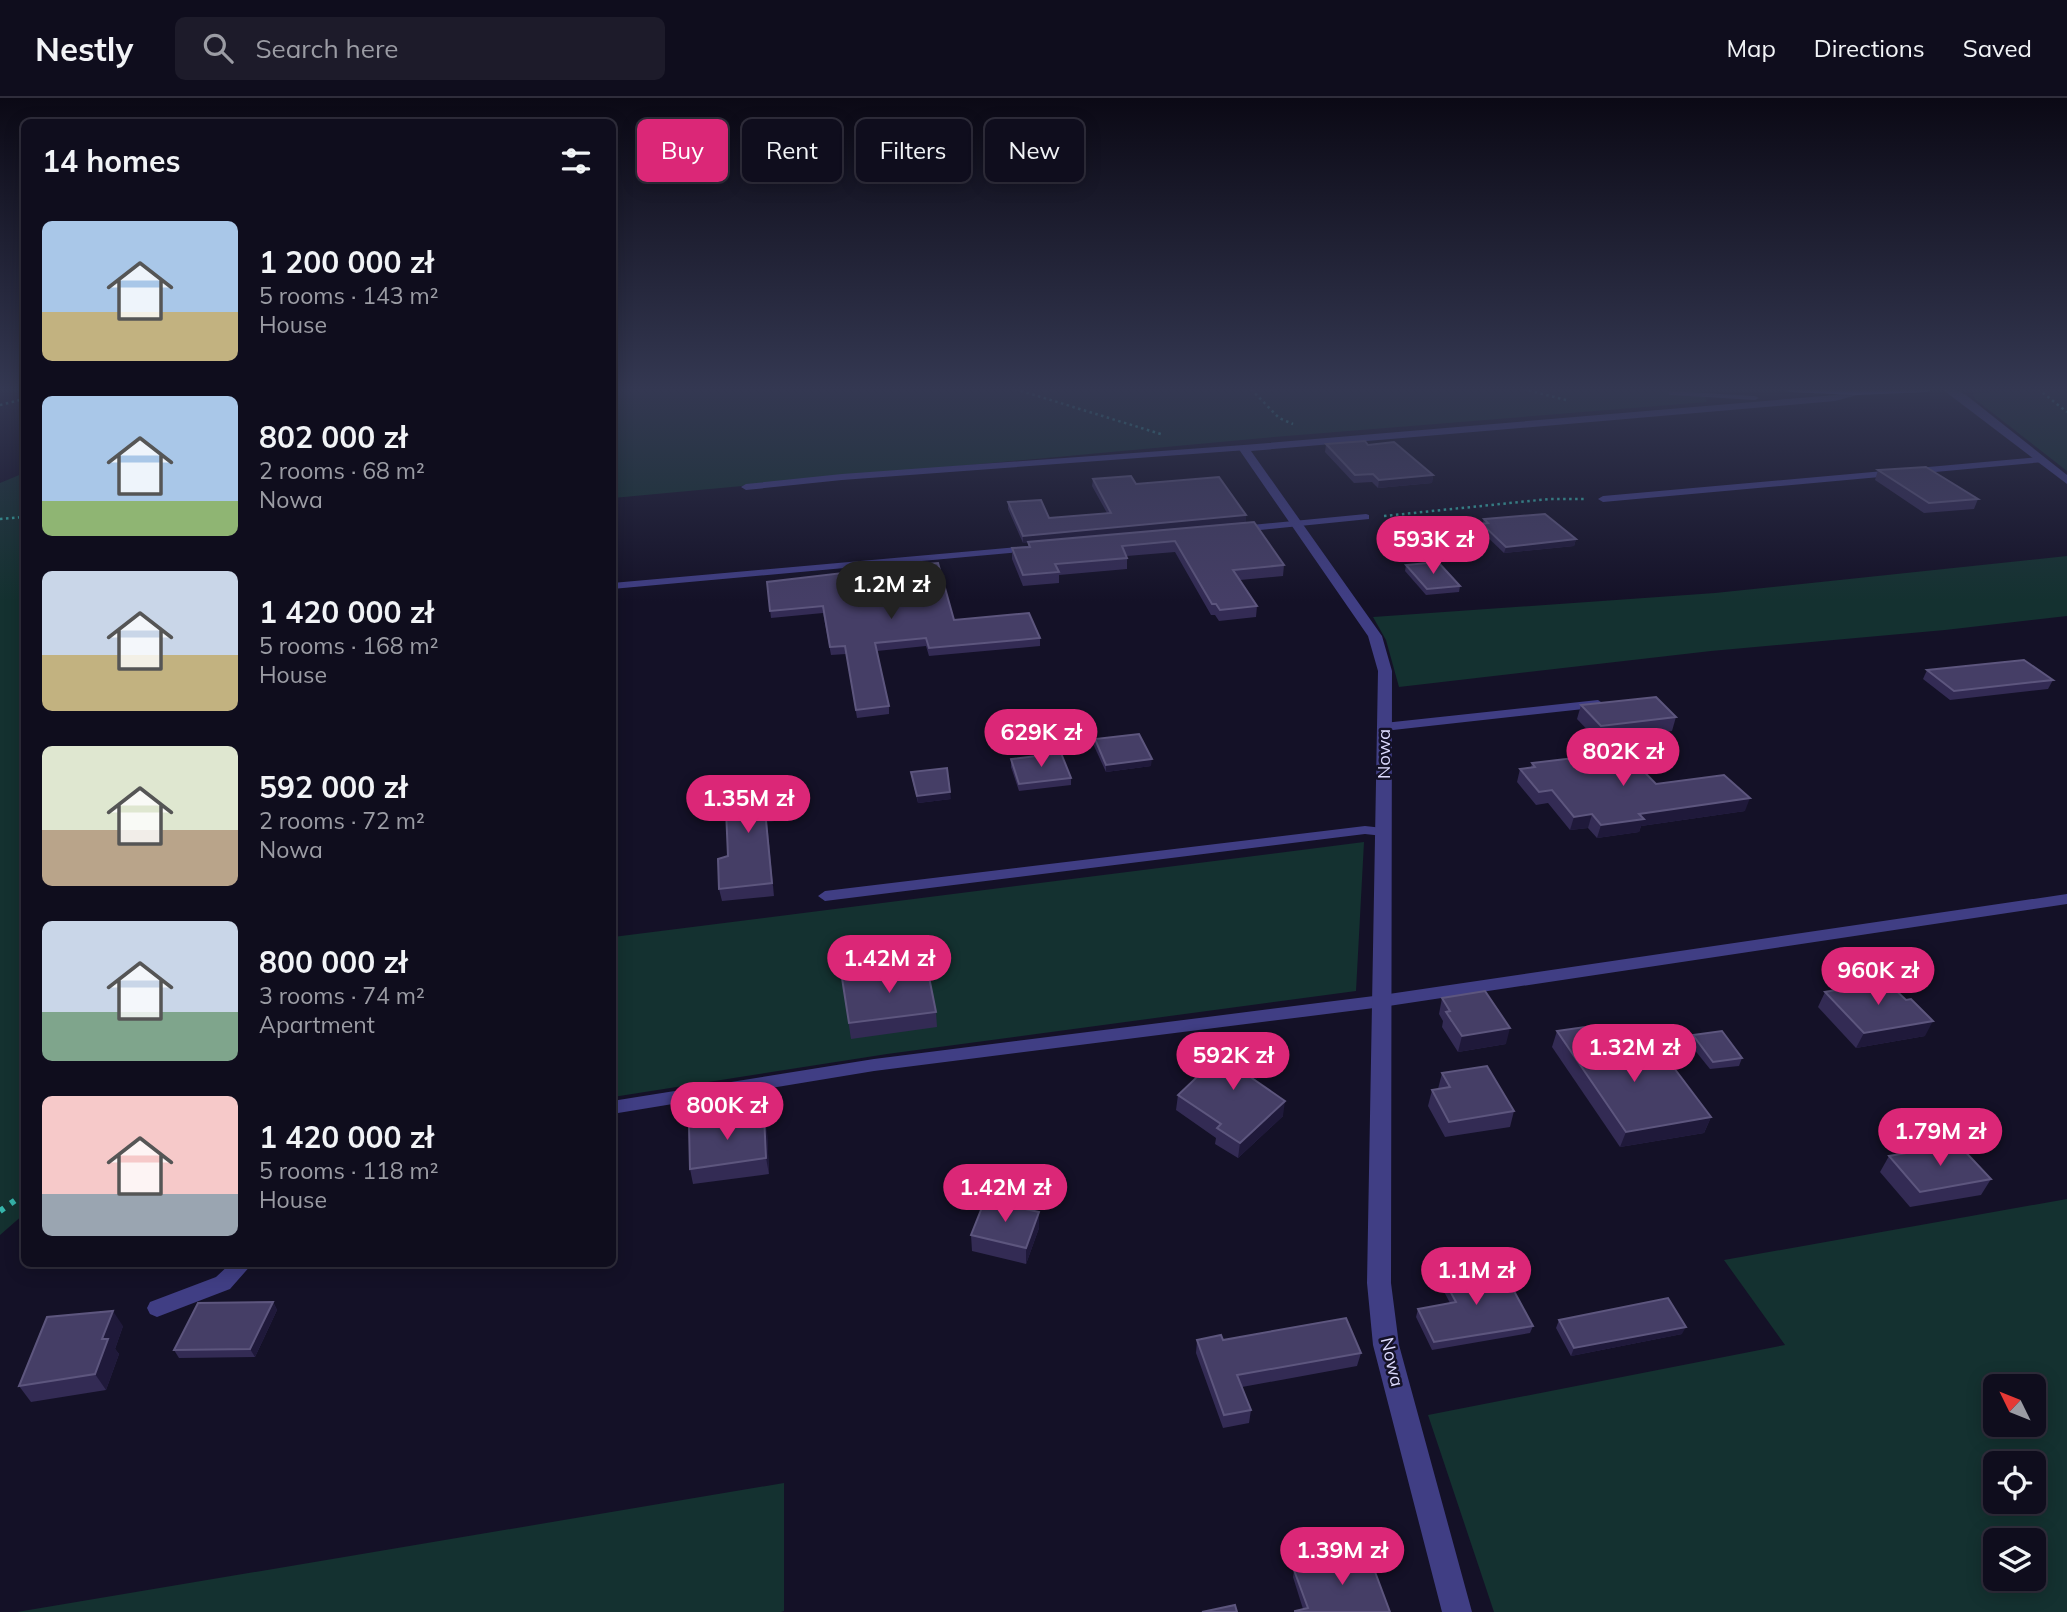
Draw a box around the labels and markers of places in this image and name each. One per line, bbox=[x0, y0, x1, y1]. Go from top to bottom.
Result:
pin: 593K zł bbox=[1368, 517, 1498, 576]
pin: 1.2M zł bbox=[826, 561, 956, 621]
pin: 629K zł bbox=[976, 710, 1106, 769]
pin: 802K zł bbox=[1558, 728, 1688, 788]
pin: 1.35M zł bbox=[676, 776, 820, 835]
pin: 1.42M zł bbox=[817, 936, 961, 995]
pin: 960K zł bbox=[1813, 948, 1943, 1007]
pin: 1.32M zł bbox=[1562, 1024, 1706, 1084]
pin: 592K zł bbox=[1168, 1032, 1298, 1092]
pin: 800K zł bbox=[662, 1082, 792, 1142]
pin: 1.79M zł bbox=[1868, 1108, 2012, 1168]
pin: 1.42M zł bbox=[933, 1164, 1077, 1224]
pin: 1.1M zł bbox=[1411, 1248, 1541, 1307]
pin: 1.39M zł bbox=[1270, 1528, 1414, 1587]

